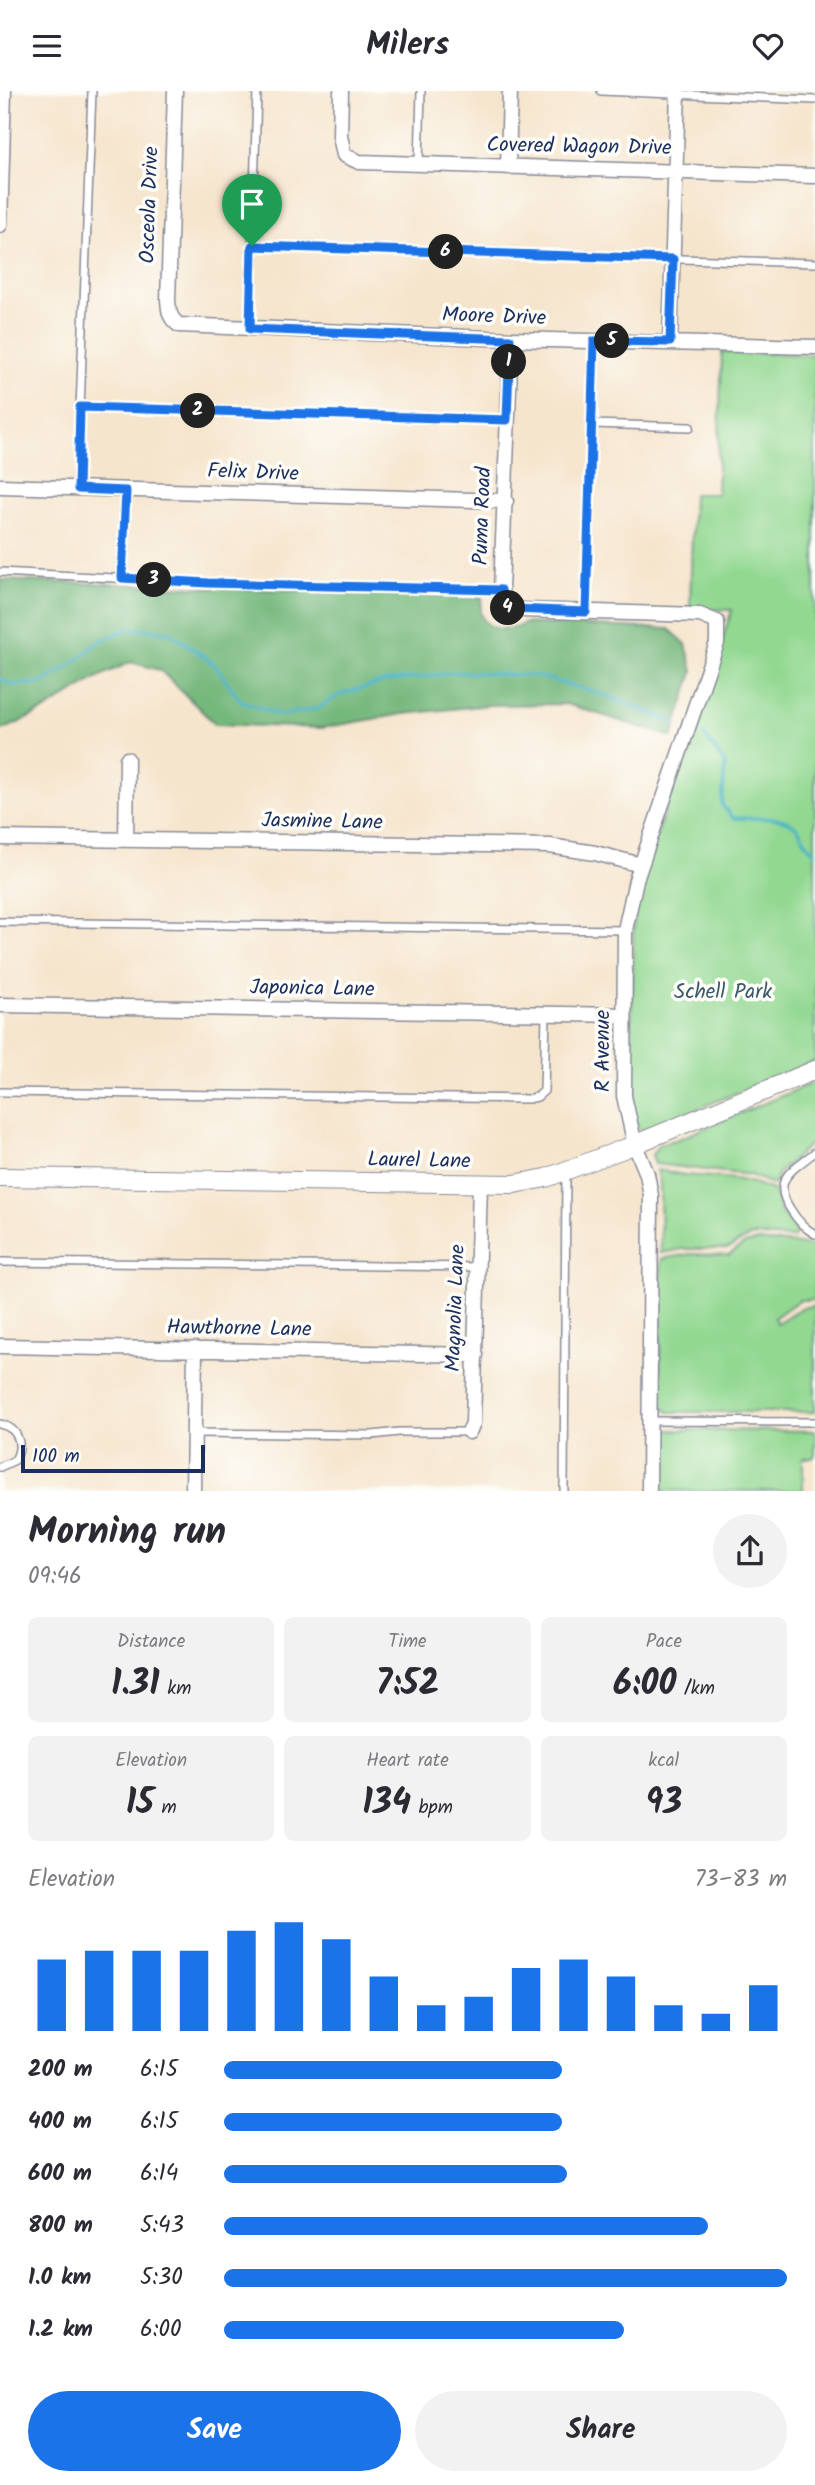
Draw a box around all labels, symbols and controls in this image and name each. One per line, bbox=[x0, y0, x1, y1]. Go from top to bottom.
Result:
text: Milers bbox=[366, 20, 449, 71]
icon: menu bbox=[28, 27, 66, 65]
icon: heart bbox=[749, 27, 787, 65]
street label: Covered Wagon Drive bbox=[486, 129, 672, 165]
street label: Osceola Drive bbox=[131, 145, 169, 264]
pin bbox=[222, 174, 282, 246]
icon: arrive bbox=[233, 185, 271, 223]
pin: 6 bbox=[428, 235, 464, 269]
text: 6 bbox=[440, 236, 451, 266]
street label: Moore Drive bbox=[441, 299, 547, 335]
pin: 5 bbox=[594, 323, 630, 359]
text: 5 bbox=[607, 325, 616, 355]
pin: 1 bbox=[491, 345, 526, 379]
text: 1 bbox=[506, 346, 511, 376]
pin: 2 bbox=[180, 393, 216, 429]
text: 2 bbox=[192, 395, 203, 425]
street label: Felix Drive bbox=[207, 455, 300, 491]
street label: Puma Road bbox=[465, 466, 501, 566]
pin: 3 bbox=[136, 563, 172, 597]
text: 3 bbox=[148, 564, 159, 594]
pin: 4 bbox=[490, 591, 526, 625]
text: 4 bbox=[502, 592, 513, 622]
street label: Jasmine Lane bbox=[261, 804, 384, 840]
street label: Japonica Lane bbox=[249, 971, 375, 1007]
park label: Schell Park bbox=[674, 976, 772, 1009]
street label: R Avenue bbox=[587, 1009, 620, 1092]
street label: Laurel Lane bbox=[367, 1144, 471, 1178]
street label: Magnolia Lane bbox=[437, 1243, 475, 1372]
street label: Hawthorne Lane bbox=[166, 1311, 312, 1347]
scale bar bbox=[21, 1442, 205, 1474]
text: 100 m bbox=[32, 1442, 80, 1472]
text: Morning run bbox=[28, 1503, 226, 1563]
button: share bbox=[713, 1514, 787, 1588]
text: 09:46 bbox=[28, 1559, 82, 1595]
text: Distance bbox=[117, 1627, 185, 1657]
text: Time bbox=[388, 1627, 427, 1657]
text: Pace bbox=[646, 1627, 682, 1657]
text: 1.31 bbox=[111, 1657, 160, 1713]
text: 7:52 bbox=[376, 1657, 439, 1713]
text: 6:00 bbox=[613, 1657, 676, 1713]
text: km bbox=[160, 1674, 191, 1704]
text: /km bbox=[676, 1674, 715, 1704]
text: Elevation bbox=[115, 1746, 187, 1776]
text: Heart rate bbox=[366, 1746, 449, 1776]
text: kcal bbox=[648, 1746, 679, 1776]
text: 15 bbox=[126, 1776, 154, 1832]
text: 134 bbox=[362, 1776, 411, 1832]
text: 93 bbox=[645, 1776, 682, 1832]
text: m bbox=[154, 1793, 177, 1823]
text: bpm bbox=[411, 1793, 453, 1823]
text: Elevation bbox=[28, 1862, 115, 1898]
text: 73–83 m bbox=[695, 1862, 787, 1898]
text: 200 m bbox=[28, 2052, 93, 2088]
text: 6:15 bbox=[140, 2052, 178, 2088]
text: 400 m bbox=[28, 2104, 92, 2140]
text: 6:15 bbox=[140, 2104, 178, 2140]
text: 600 m bbox=[28, 2156, 92, 2192]
text: 6:14 bbox=[140, 2156, 178, 2192]
text: 800 m bbox=[28, 2208, 93, 2244]
text: 5:43 bbox=[140, 2208, 184, 2244]
text: 1.0 km bbox=[28, 2260, 91, 2296]
text: 5:30 bbox=[140, 2260, 183, 2296]
text: 1.2 km bbox=[28, 2312, 93, 2348]
text: 6:00 bbox=[140, 2312, 181, 2348]
button: Save bbox=[28, 2391, 401, 2471]
button: Share bbox=[415, 2391, 787, 2471]

